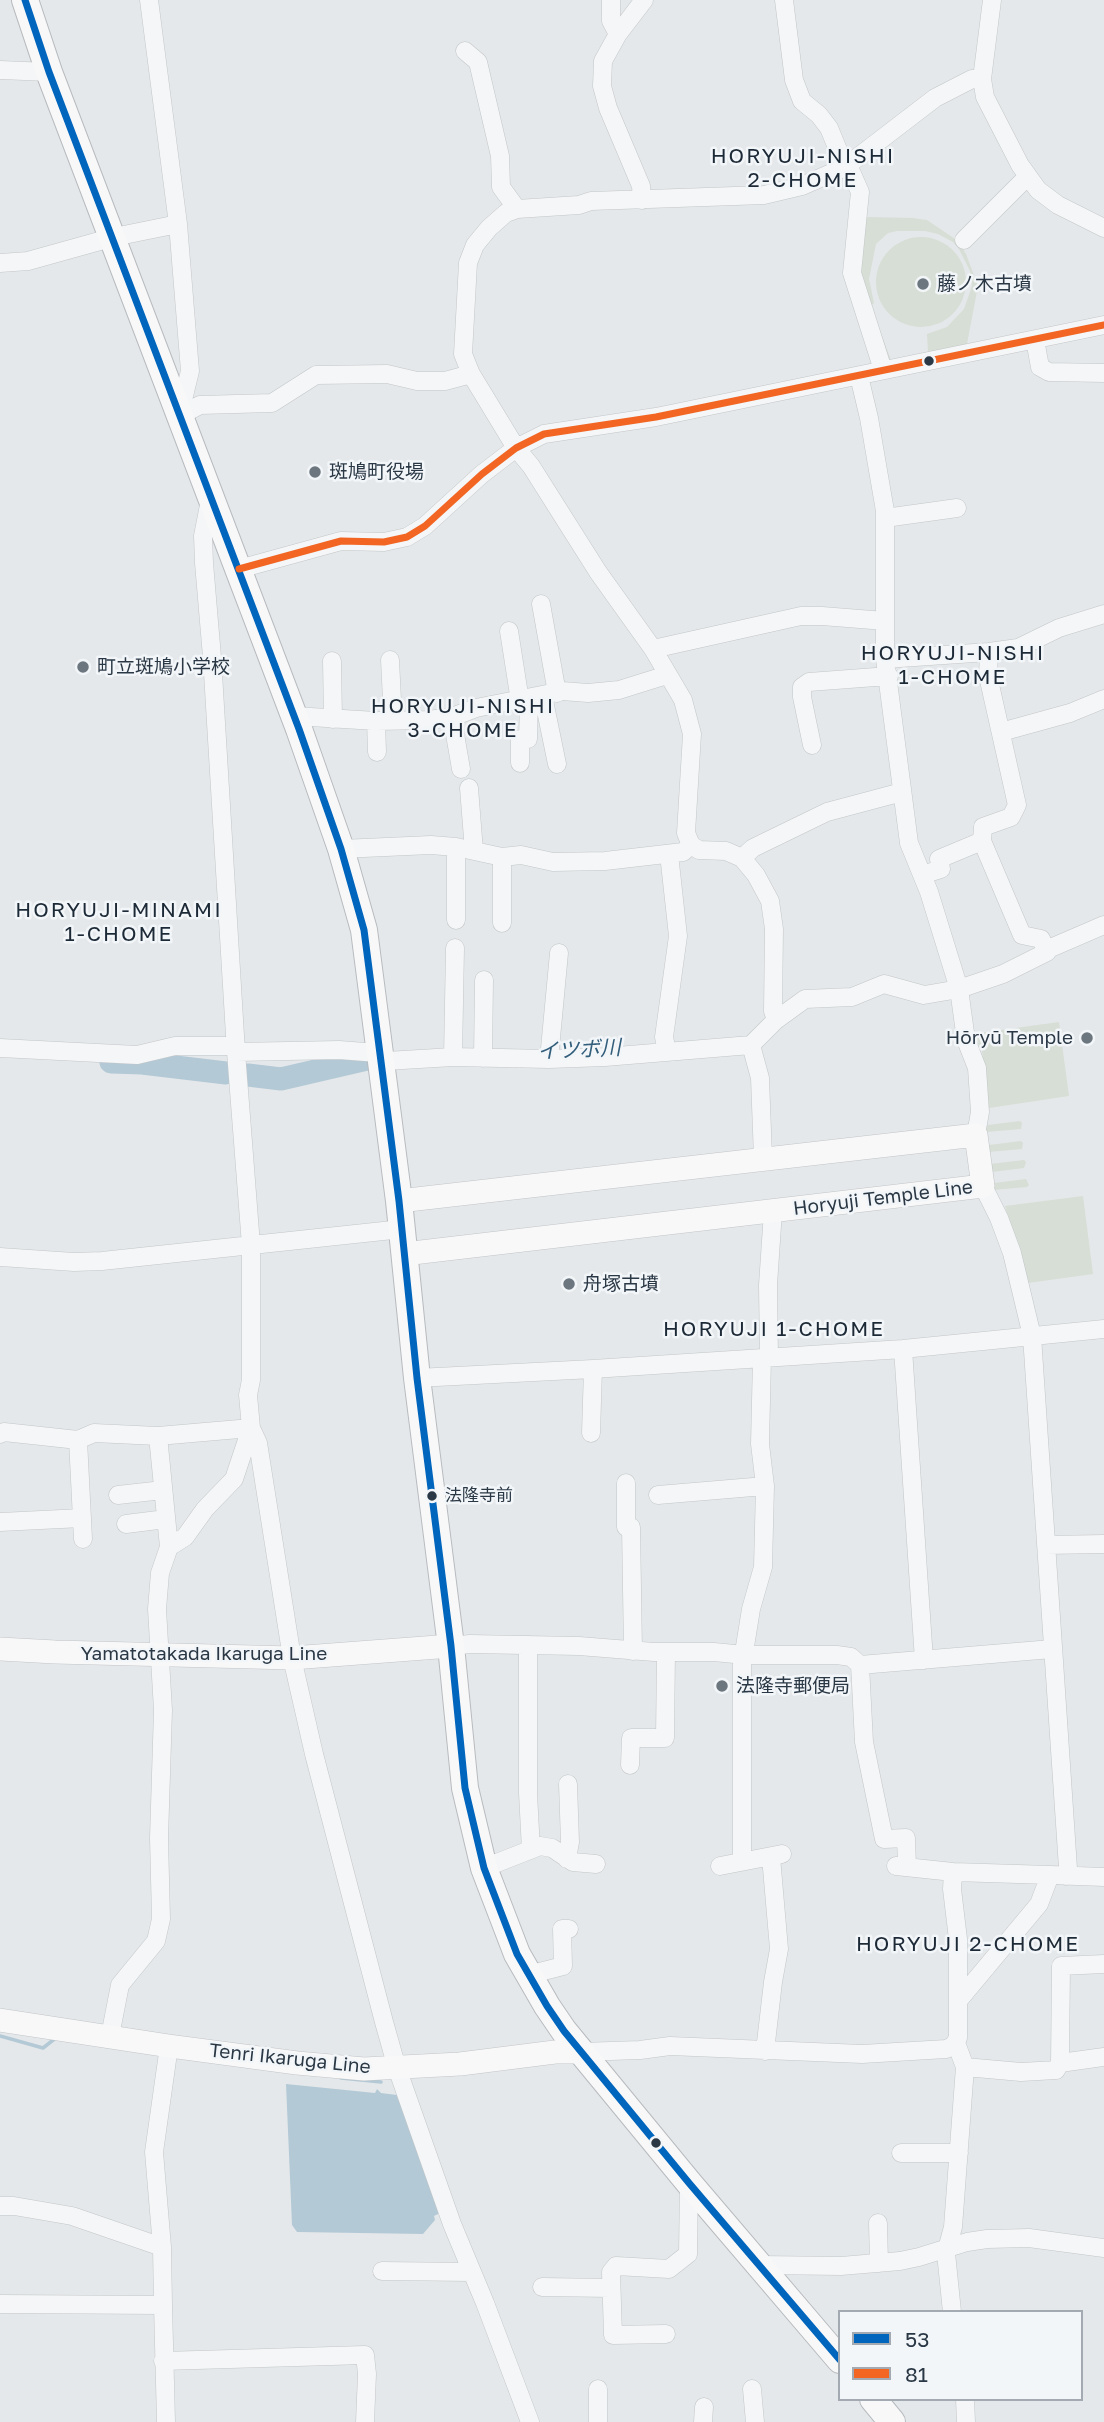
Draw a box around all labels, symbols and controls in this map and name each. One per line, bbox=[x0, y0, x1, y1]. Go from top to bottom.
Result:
district label: HORYUJI-NISHI 2-CHOME bbox=[712, 143, 894, 193]
place label: 藤ノ木古墳 bbox=[937, 273, 1032, 295]
marker: 藤ノ木古墳 bbox=[915, 276, 931, 292]
unlabelled marker bbox=[922, 354, 936, 368]
place label: 斑鳩町役場 bbox=[329, 461, 424, 483]
marker: 斑鳩町役場 bbox=[307, 464, 323, 480]
district label: HORYUJI-NISHI 1-CHOME bbox=[862, 640, 1044, 690]
place label: 町立斑鳩小学校 bbox=[97, 656, 230, 678]
marker: 町立斑鳩小学校 bbox=[75, 659, 91, 675]
district label: HORYUJI-NISHI 3-CHOME bbox=[372, 693, 554, 743]
district label: HORYUJI-MINAMI 1-CHOME bbox=[17, 897, 221, 947]
place label: Hōryū Temple bbox=[946, 1027, 1073, 1049]
marker: Hōryū Temple bbox=[1079, 1030, 1095, 1046]
water label: イツボ川 bbox=[536, 1035, 622, 1065]
street label: Horyuji Temple Line bbox=[792, 1176, 974, 1220]
place label: 舟塚古墳 bbox=[583, 1273, 659, 1295]
marker: 舟塚古墳 bbox=[561, 1276, 577, 1292]
district label: HORYUJI 1-CHOME bbox=[665, 1316, 883, 1342]
place label: 法隆寺前 bbox=[445, 1486, 513, 1506]
marker: 法隆寺前 bbox=[425, 1489, 439, 1503]
street label: Yamatotakada Ikaruga Line bbox=[81, 1643, 327, 1665]
place label: 法隆寺郵便局 bbox=[736, 1675, 850, 1697]
marker: 法隆寺郵便局 bbox=[714, 1678, 730, 1694]
district label: HORYUJI 2-CHOME bbox=[858, 1931, 1078, 1957]
street label: Tenri Ikaruga Line bbox=[208, 2039, 372, 2079]
unlabelled marker bbox=[649, 2136, 663, 2150]
legend bbox=[838, 2310, 1083, 2401]
text: 53 bbox=[905, 2326, 929, 2352]
text: 81 bbox=[905, 2361, 928, 2387]

